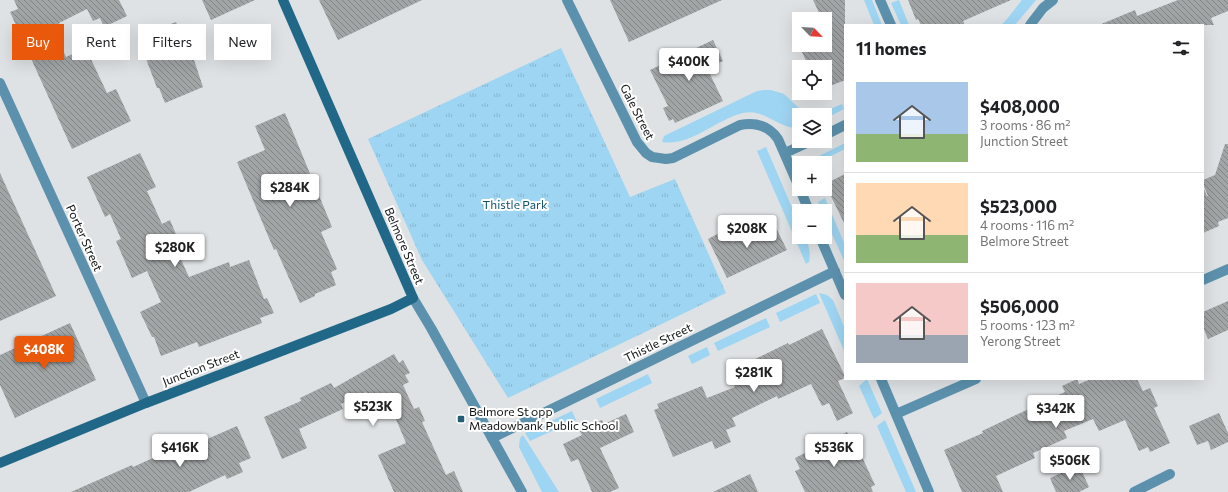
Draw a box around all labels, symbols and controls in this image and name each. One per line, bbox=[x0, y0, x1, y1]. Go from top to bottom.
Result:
north arrow bbox=[792, 12, 832, 52]
map controls bbox=[792, 12, 832, 244]
chip: Buy bbox=[12, 24, 64, 60]
chip: Rent bbox=[72, 24, 130, 60]
chip: Filters bbox=[138, 24, 206, 60]
chip: New bbox=[214, 24, 271, 60]
icon: filters bbox=[1170, 37, 1192, 59]
text: 11 homes bbox=[856, 38, 926, 59]
pin: $400K bbox=[661, 48, 717, 82]
text: $400K bbox=[668, 53, 710, 69]
button: locate bbox=[792, 60, 832, 100]
street label: Gale Street bbox=[618, 81, 658, 142]
text: $408,000 bbox=[980, 96, 1060, 117]
icon: home bbox=[888, 98, 936, 146]
button: layers bbox=[792, 108, 832, 148]
text: 3 rooms · 86 m² bbox=[980, 117, 1071, 133]
text: Junction Street bbox=[980, 133, 1068, 149]
button: + bbox=[792, 156, 832, 196]
pin: $284K bbox=[262, 174, 318, 208]
text: $284K bbox=[270, 179, 310, 195]
text: $523,000 bbox=[980, 196, 1057, 217]
park label: Thistle Park bbox=[483, 197, 548, 211]
icon: home bbox=[888, 199, 936, 247]
street label: Porter Street bbox=[64, 202, 106, 273]
button: − bbox=[792, 204, 832, 244]
street label: Belmore Street bbox=[382, 205, 427, 286]
pin: $208K bbox=[719, 215, 775, 249]
text: 4 rooms · 116 m² bbox=[980, 217, 1074, 233]
text: $208K bbox=[727, 220, 767, 236]
text: Belmore Street bbox=[980, 233, 1069, 249]
pin: $280K bbox=[147, 234, 203, 268]
text: $280K bbox=[155, 239, 195, 255]
text: $506,000 bbox=[980, 296, 1059, 317]
icon: home bbox=[888, 299, 936, 347]
text: 5 rooms · 123 m² bbox=[980, 317, 1075, 333]
street label: Thistle Street bbox=[621, 320, 694, 365]
text: Yerong Street bbox=[980, 333, 1061, 349]
pin: $408K bbox=[16, 336, 72, 370]
text: $408K bbox=[23, 341, 65, 357]
street label: Junction Street bbox=[160, 346, 242, 389]
pin: $281K bbox=[726, 359, 782, 393]
text: $281K bbox=[735, 364, 773, 380]
pin: $523K bbox=[345, 393, 401, 427]
pin: $342K bbox=[1028, 395, 1084, 429]
text: $523K bbox=[353, 398, 393, 414]
text: $342K bbox=[1036, 400, 1076, 416]
place label: Belmore St opp Meadowbank Public School bbox=[469, 404, 619, 432]
marker: Belmore St opp Meadowbank Public School bbox=[456, 414, 466, 424]
pin: $416K bbox=[152, 434, 208, 468]
pin: $536K bbox=[806, 434, 862, 468]
text: $416K bbox=[161, 439, 199, 455]
text: $536K bbox=[814, 439, 854, 455]
pin: $506K bbox=[1042, 447, 1098, 481]
text: $506K bbox=[1050, 452, 1090, 468]

